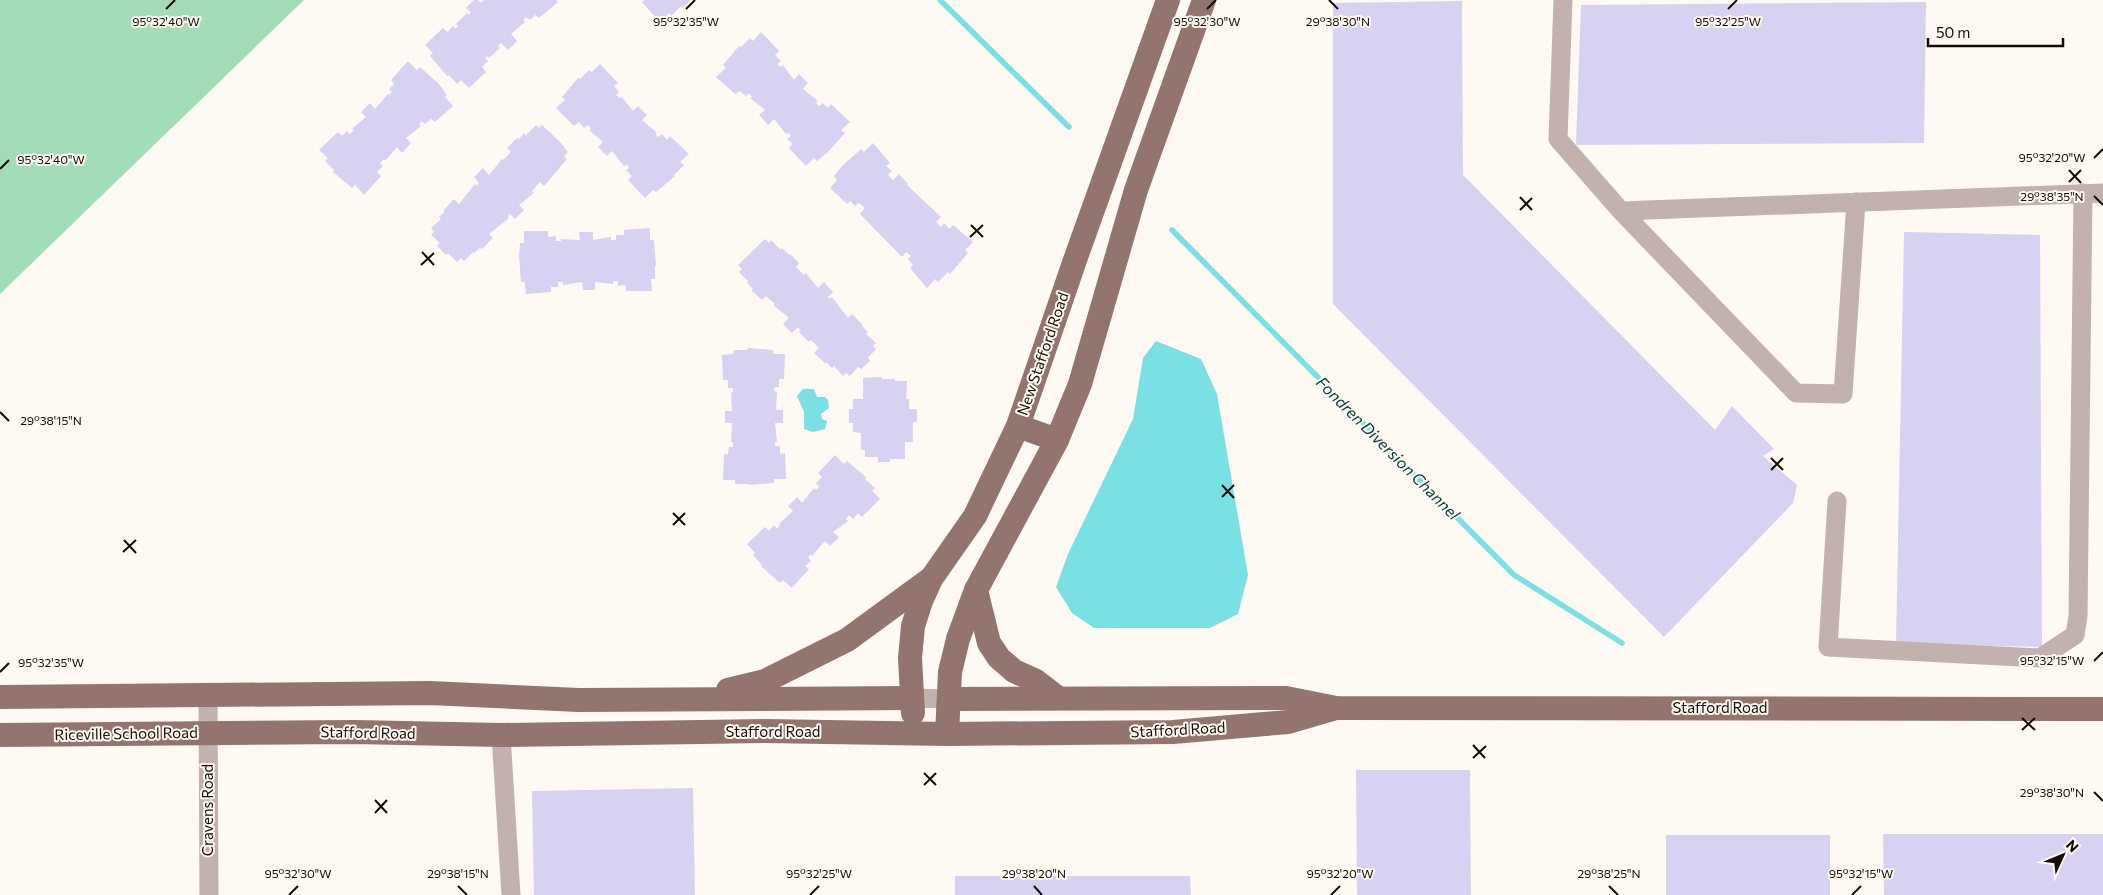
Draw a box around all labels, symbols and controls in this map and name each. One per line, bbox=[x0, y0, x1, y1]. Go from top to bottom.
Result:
text: 95°32'40"W bbox=[132, 14, 200, 28]
text: 95°32'35"W bbox=[653, 14, 719, 28]
text: 95°32'30"W bbox=[1173, 14, 1241, 28]
text: 29°38'30"N bbox=[1306, 14, 1370, 28]
text: 95°32'25"W bbox=[1695, 14, 1761, 28]
scale bar bbox=[1928, 15, 2063, 47]
text: 50 m bbox=[1936, 23, 1970, 41]
text: 95°32'20"W bbox=[2019, 150, 2085, 164]
text: 95°32'40"W bbox=[17, 152, 85, 166]
text: 29°38'35"N bbox=[2020, 189, 2084, 203]
street label: New Stafford Road bbox=[1013, 290, 1072, 418]
water label: Fondren Diversion Channel bbox=[1313, 372, 1465, 524]
text: 29°38'15"N bbox=[20, 413, 82, 427]
text: 95°32'15"W bbox=[2020, 653, 2084, 667]
text: 95°32'35"W bbox=[18, 655, 84, 669]
street label: Stafford Road bbox=[1672, 698, 1768, 716]
street label: Stafford Road bbox=[1130, 718, 1226, 740]
street label: Stafford Road bbox=[320, 722, 416, 742]
street label: Stafford Road bbox=[725, 722, 821, 740]
street label: Riceville School Road bbox=[54, 723, 198, 743]
street label: Cravens Road bbox=[198, 764, 216, 856]
text: 29°38'30"N bbox=[2020, 785, 2084, 799]
north arrow bbox=[2038, 830, 2088, 880]
text: N bbox=[2063, 836, 2082, 855]
text: 95°32'30"W bbox=[264, 866, 332, 880]
text: 29°38'15"N bbox=[427, 866, 489, 880]
text: 95°32'25"W bbox=[786, 866, 852, 880]
text: 29°38'20"N bbox=[1002, 866, 1066, 880]
text: 95°32'20"W bbox=[1307, 866, 1373, 880]
text: 29°38'25"N bbox=[1577, 866, 1641, 880]
text: 95°32'15"W bbox=[1829, 866, 1893, 880]

